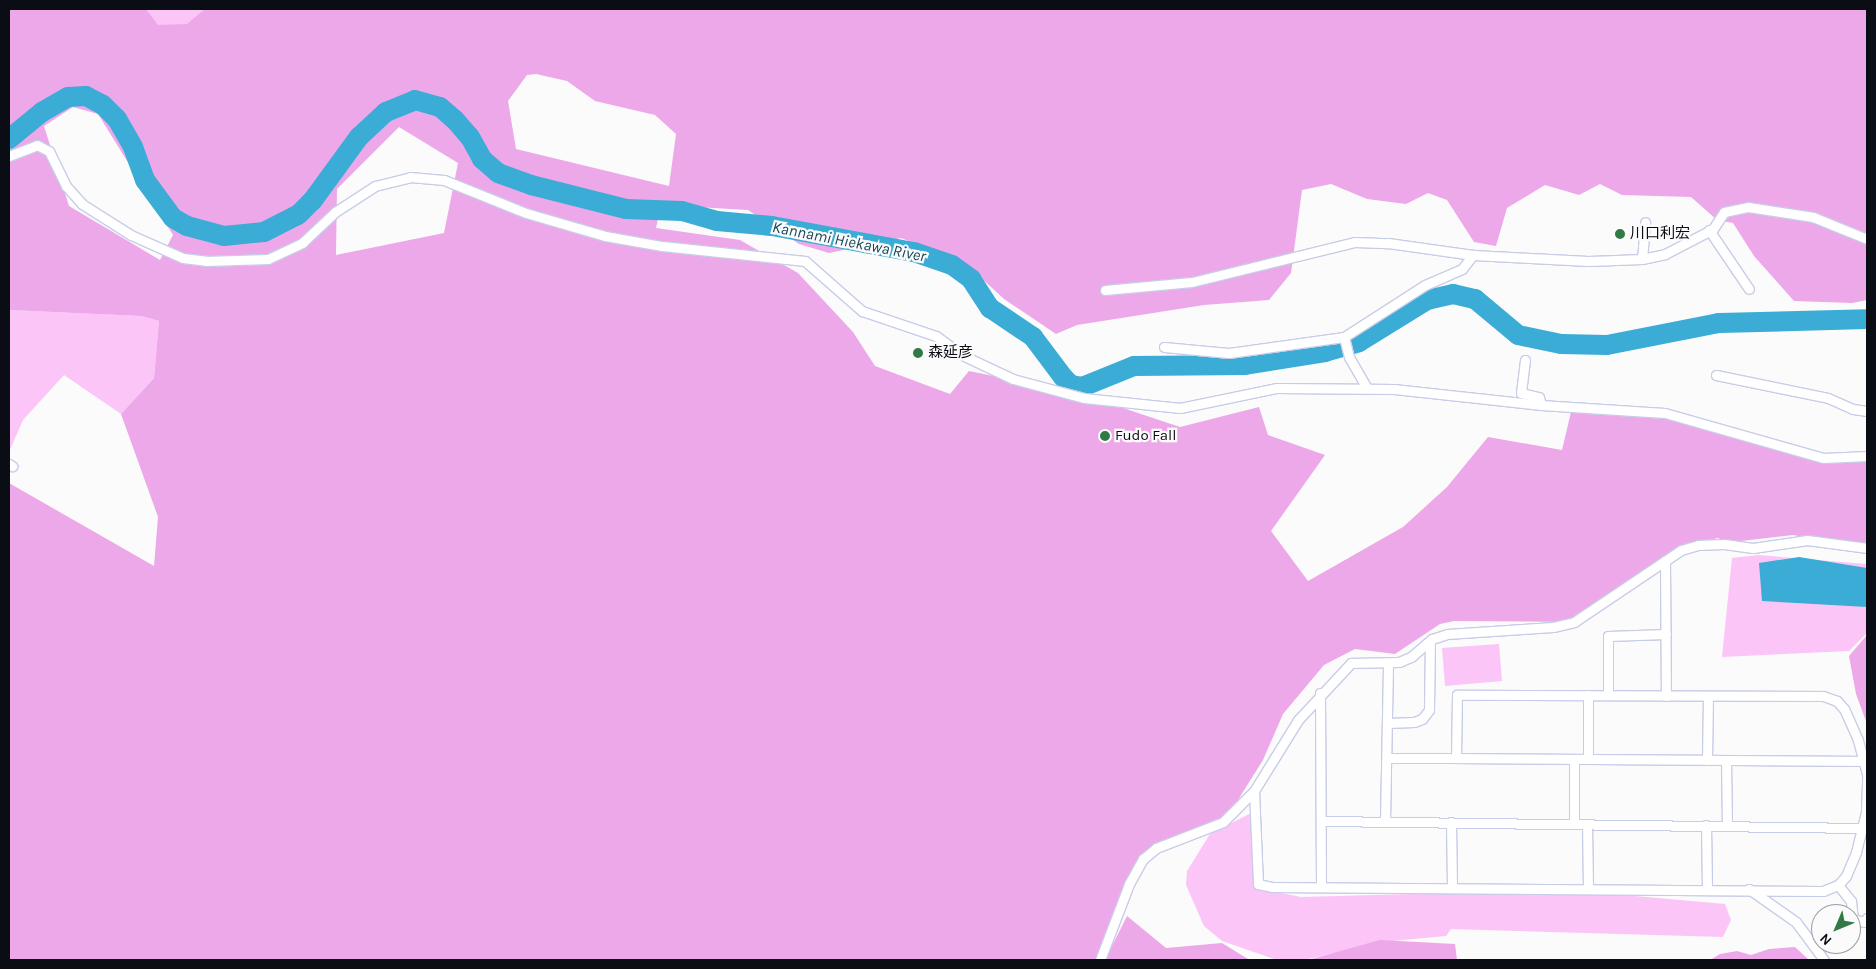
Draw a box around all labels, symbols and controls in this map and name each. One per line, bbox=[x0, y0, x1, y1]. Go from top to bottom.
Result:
water label: Kannami Hiekawa River bbox=[771, 218, 927, 266]
place label: 川口利宏 bbox=[1630, 225, 1690, 243]
marker: 川口利宏 bbox=[1614, 228, 1626, 240]
place label: 森延彦 bbox=[928, 344, 973, 362]
marker: 森延彦 bbox=[912, 347, 924, 359]
place label: Fudo Fall bbox=[1115, 427, 1176, 445]
marker: Fudo Fall bbox=[1099, 430, 1111, 442]
north arrow bbox=[1811, 904, 1861, 954]
text: N bbox=[1816, 930, 1835, 949]

